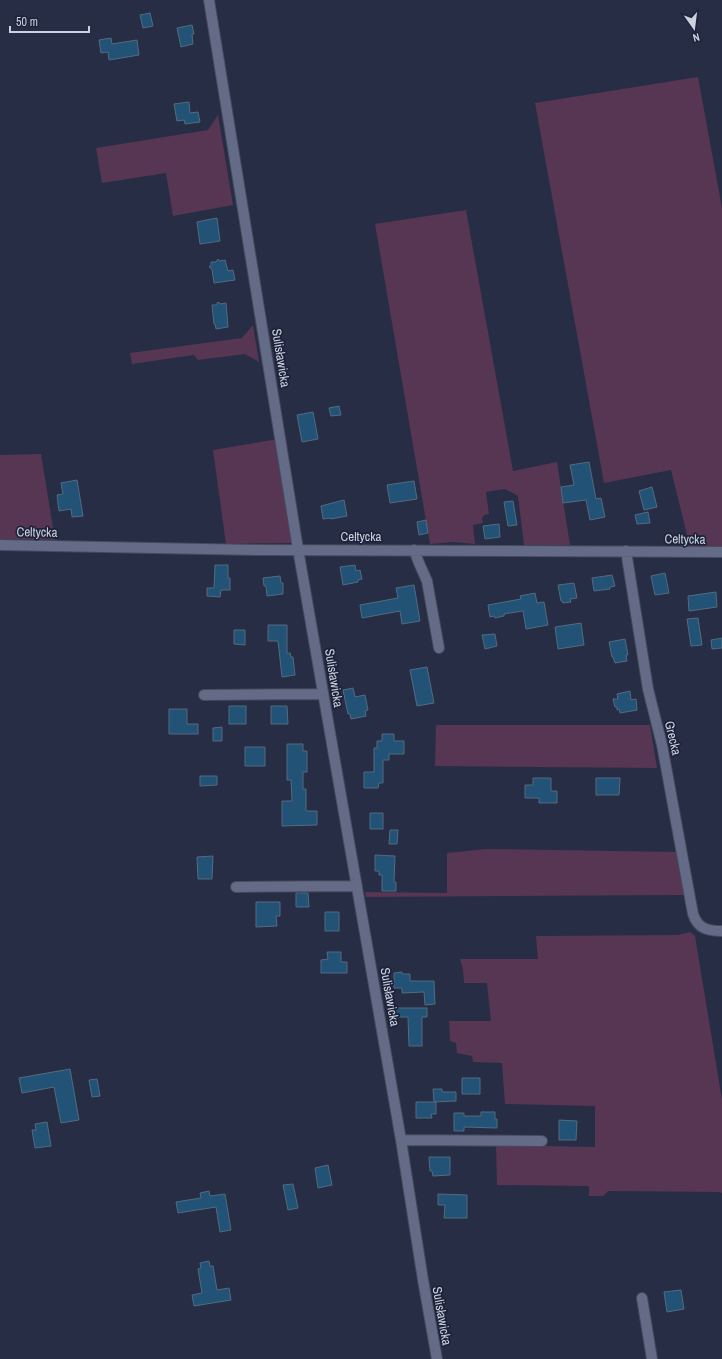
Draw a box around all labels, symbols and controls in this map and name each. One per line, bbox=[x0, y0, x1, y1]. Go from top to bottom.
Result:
scale bar bbox=[10, 8, 89, 34]
north arrow bbox=[674, 8, 714, 48]
text: 50 m bbox=[16, 14, 38, 30]
text: N bbox=[692, 30, 701, 45]
street label: Sulisławicka bbox=[268, 327, 294, 389]
street label: Celtycka bbox=[16, 523, 58, 541]
street label: Celtycka bbox=[341, 528, 382, 545]
street label: Celtycka bbox=[664, 530, 706, 548]
street label: Sulisławicka bbox=[321, 647, 347, 709]
street label: Grecka bbox=[661, 719, 685, 757]
street label: Sulisławicka bbox=[376, 966, 404, 1028]
street label: Sulisławicka bbox=[428, 1285, 456, 1347]

